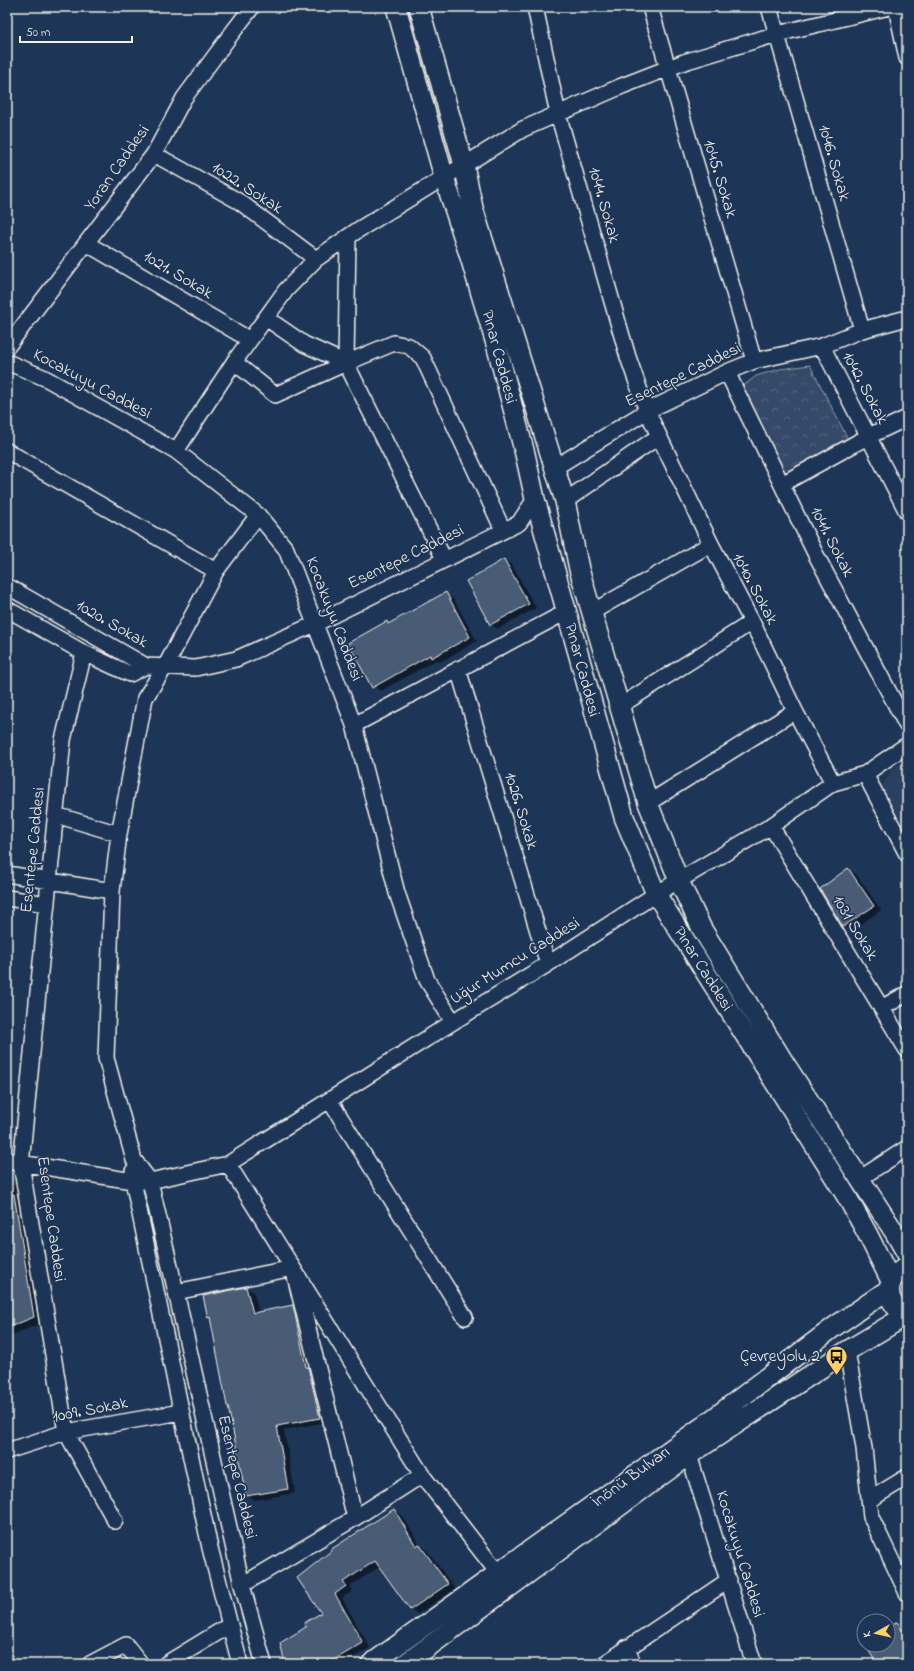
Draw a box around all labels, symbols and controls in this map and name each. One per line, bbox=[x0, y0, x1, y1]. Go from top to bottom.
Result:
scale bar bbox=[20, 18, 132, 44]
text: 50 m bbox=[26, 24, 50, 42]
street label: Yoran Caddesi bbox=[78, 120, 156, 216]
street label: 1046. Sokak bbox=[811, 122, 857, 205]
street label: 1045. Sokak bbox=[696, 137, 744, 222]
street label: 1022. Sokak bbox=[206, 156, 288, 221]
street label: 1044. Sokak bbox=[581, 164, 627, 246]
street label: 1021. Sokak bbox=[138, 244, 218, 306]
street label: Pınar Caddesi bbox=[475, 307, 523, 407]
street label: Esentepe Caddesi bbox=[621, 336, 745, 414]
street label: Kocakuyu Caddesi bbox=[28, 342, 156, 427]
street label: 1042. Sokak bbox=[835, 347, 895, 429]
street label: 1041. Sokak bbox=[804, 502, 861, 582]
street label: Esentepe Caddesi bbox=[344, 518, 468, 596]
street label: 1040. Sokak bbox=[726, 549, 785, 630]
street label: Kocakuyu Caddesi bbox=[298, 553, 369, 685]
street label: 1020. Sokak bbox=[71, 593, 153, 655]
street label: Pınar Caddesi bbox=[558, 620, 606, 720]
street label: 1026. Sokak bbox=[497, 769, 545, 853]
street label: Esentepe Caddesi bbox=[14, 786, 52, 914]
street label: 1031 Sokak bbox=[826, 890, 885, 966]
street label: Uğur Mumcu Caddesi bbox=[445, 911, 586, 1013]
street label: Pınar Caddesi bbox=[667, 922, 739, 1016]
street label: Esentepe Caddesi bbox=[30, 1155, 72, 1283]
bus stop icon: Çevreyolu 2 bbox=[823, 1343, 849, 1376]
place label: Çevreyolu 2 bbox=[740, 1344, 820, 1370]
street label: 1009. Sokak bbox=[50, 1390, 130, 1430]
street label: Esentepe Caddesi bbox=[211, 1413, 263, 1541]
street label: İnönü Bulvarı bbox=[587, 1440, 675, 1514]
street label: Kocakuyu Caddesi bbox=[708, 1488, 771, 1621]
north arrow bbox=[856, 1613, 896, 1653]
text: K bbox=[859, 1630, 875, 1638]

